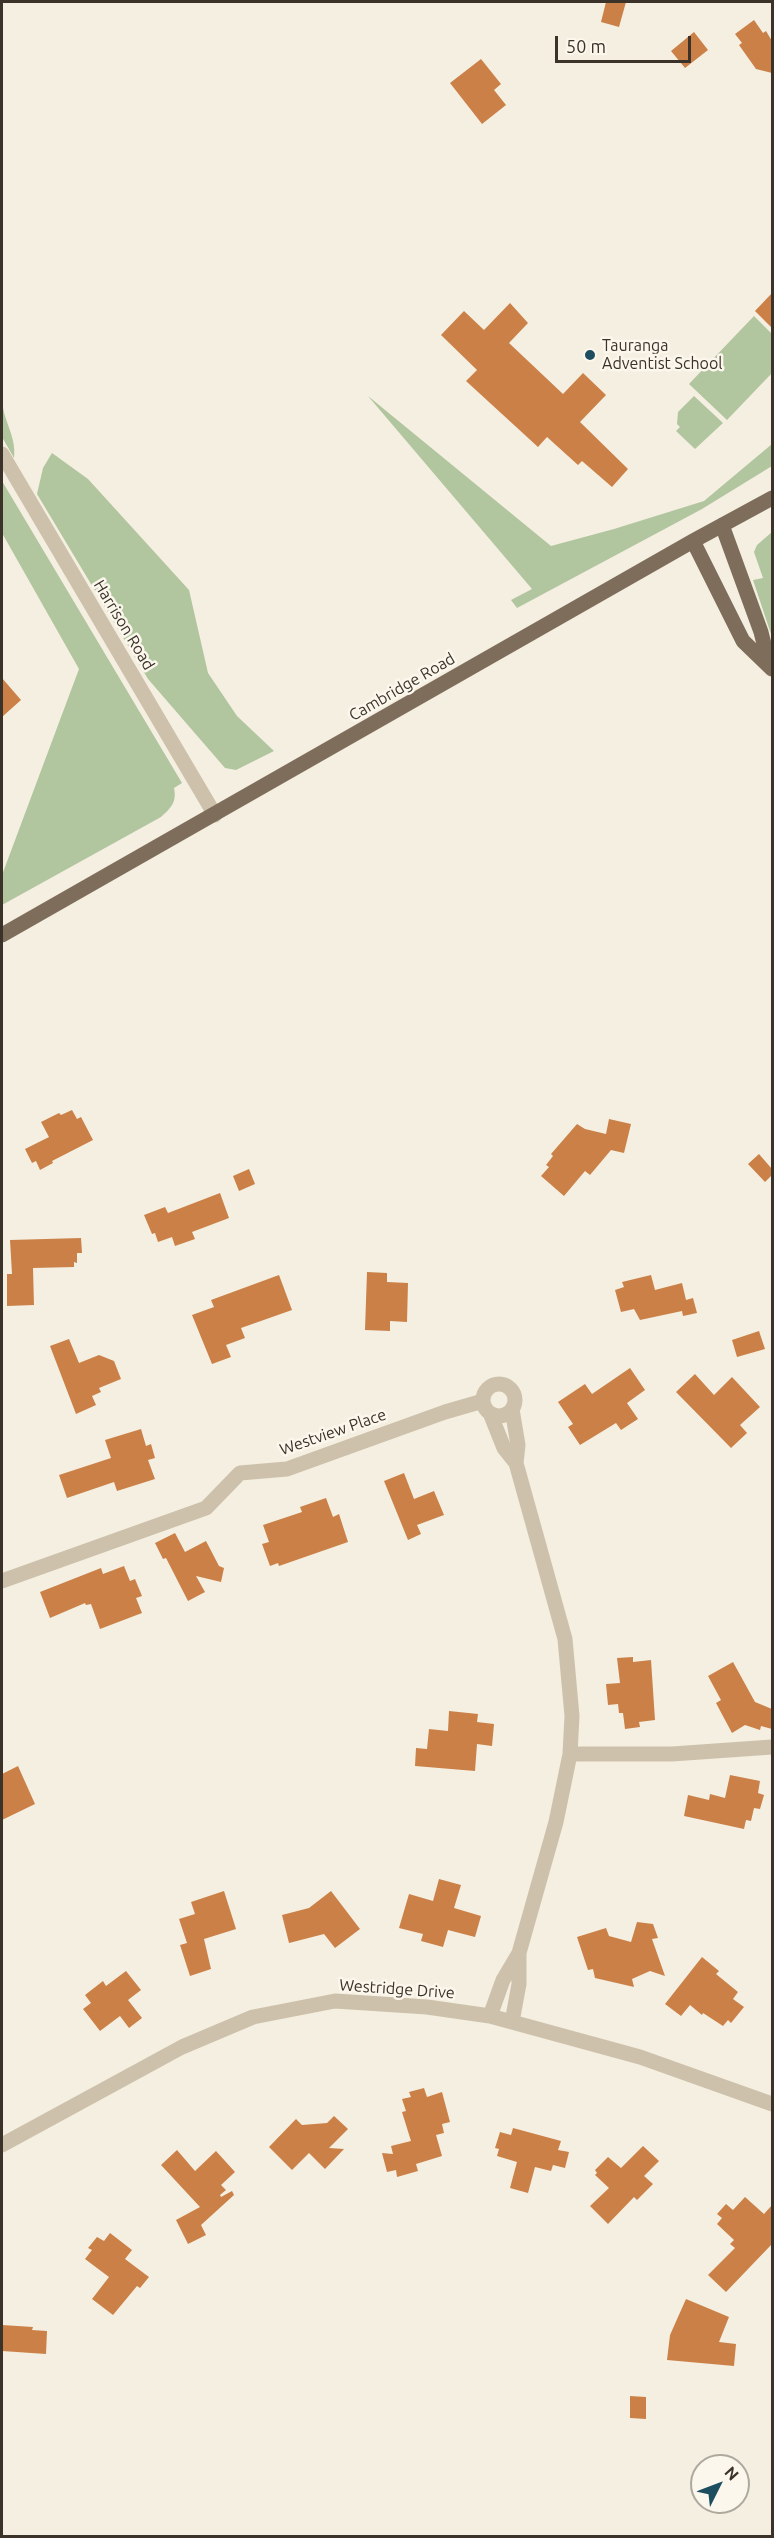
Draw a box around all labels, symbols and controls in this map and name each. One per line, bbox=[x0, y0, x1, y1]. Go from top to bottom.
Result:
scale bar bbox=[558, 24, 694, 62]
text: 50 m bbox=[566, 36, 606, 56]
place label: Tauranga Adventist School bbox=[602, 336, 722, 374]
marker: Tauranga Adventist School bbox=[583, 348, 597, 362]
street label: Harrison Road bbox=[90, 577, 158, 673]
street label: Cambridge Road bbox=[346, 649, 458, 725]
street label: Westview Place bbox=[277, 1405, 389, 1459]
street label: Westridge Drive bbox=[339, 1975, 455, 2003]
north arrow bbox=[690, 2454, 750, 2514]
text: N bbox=[721, 2463, 743, 2484]

